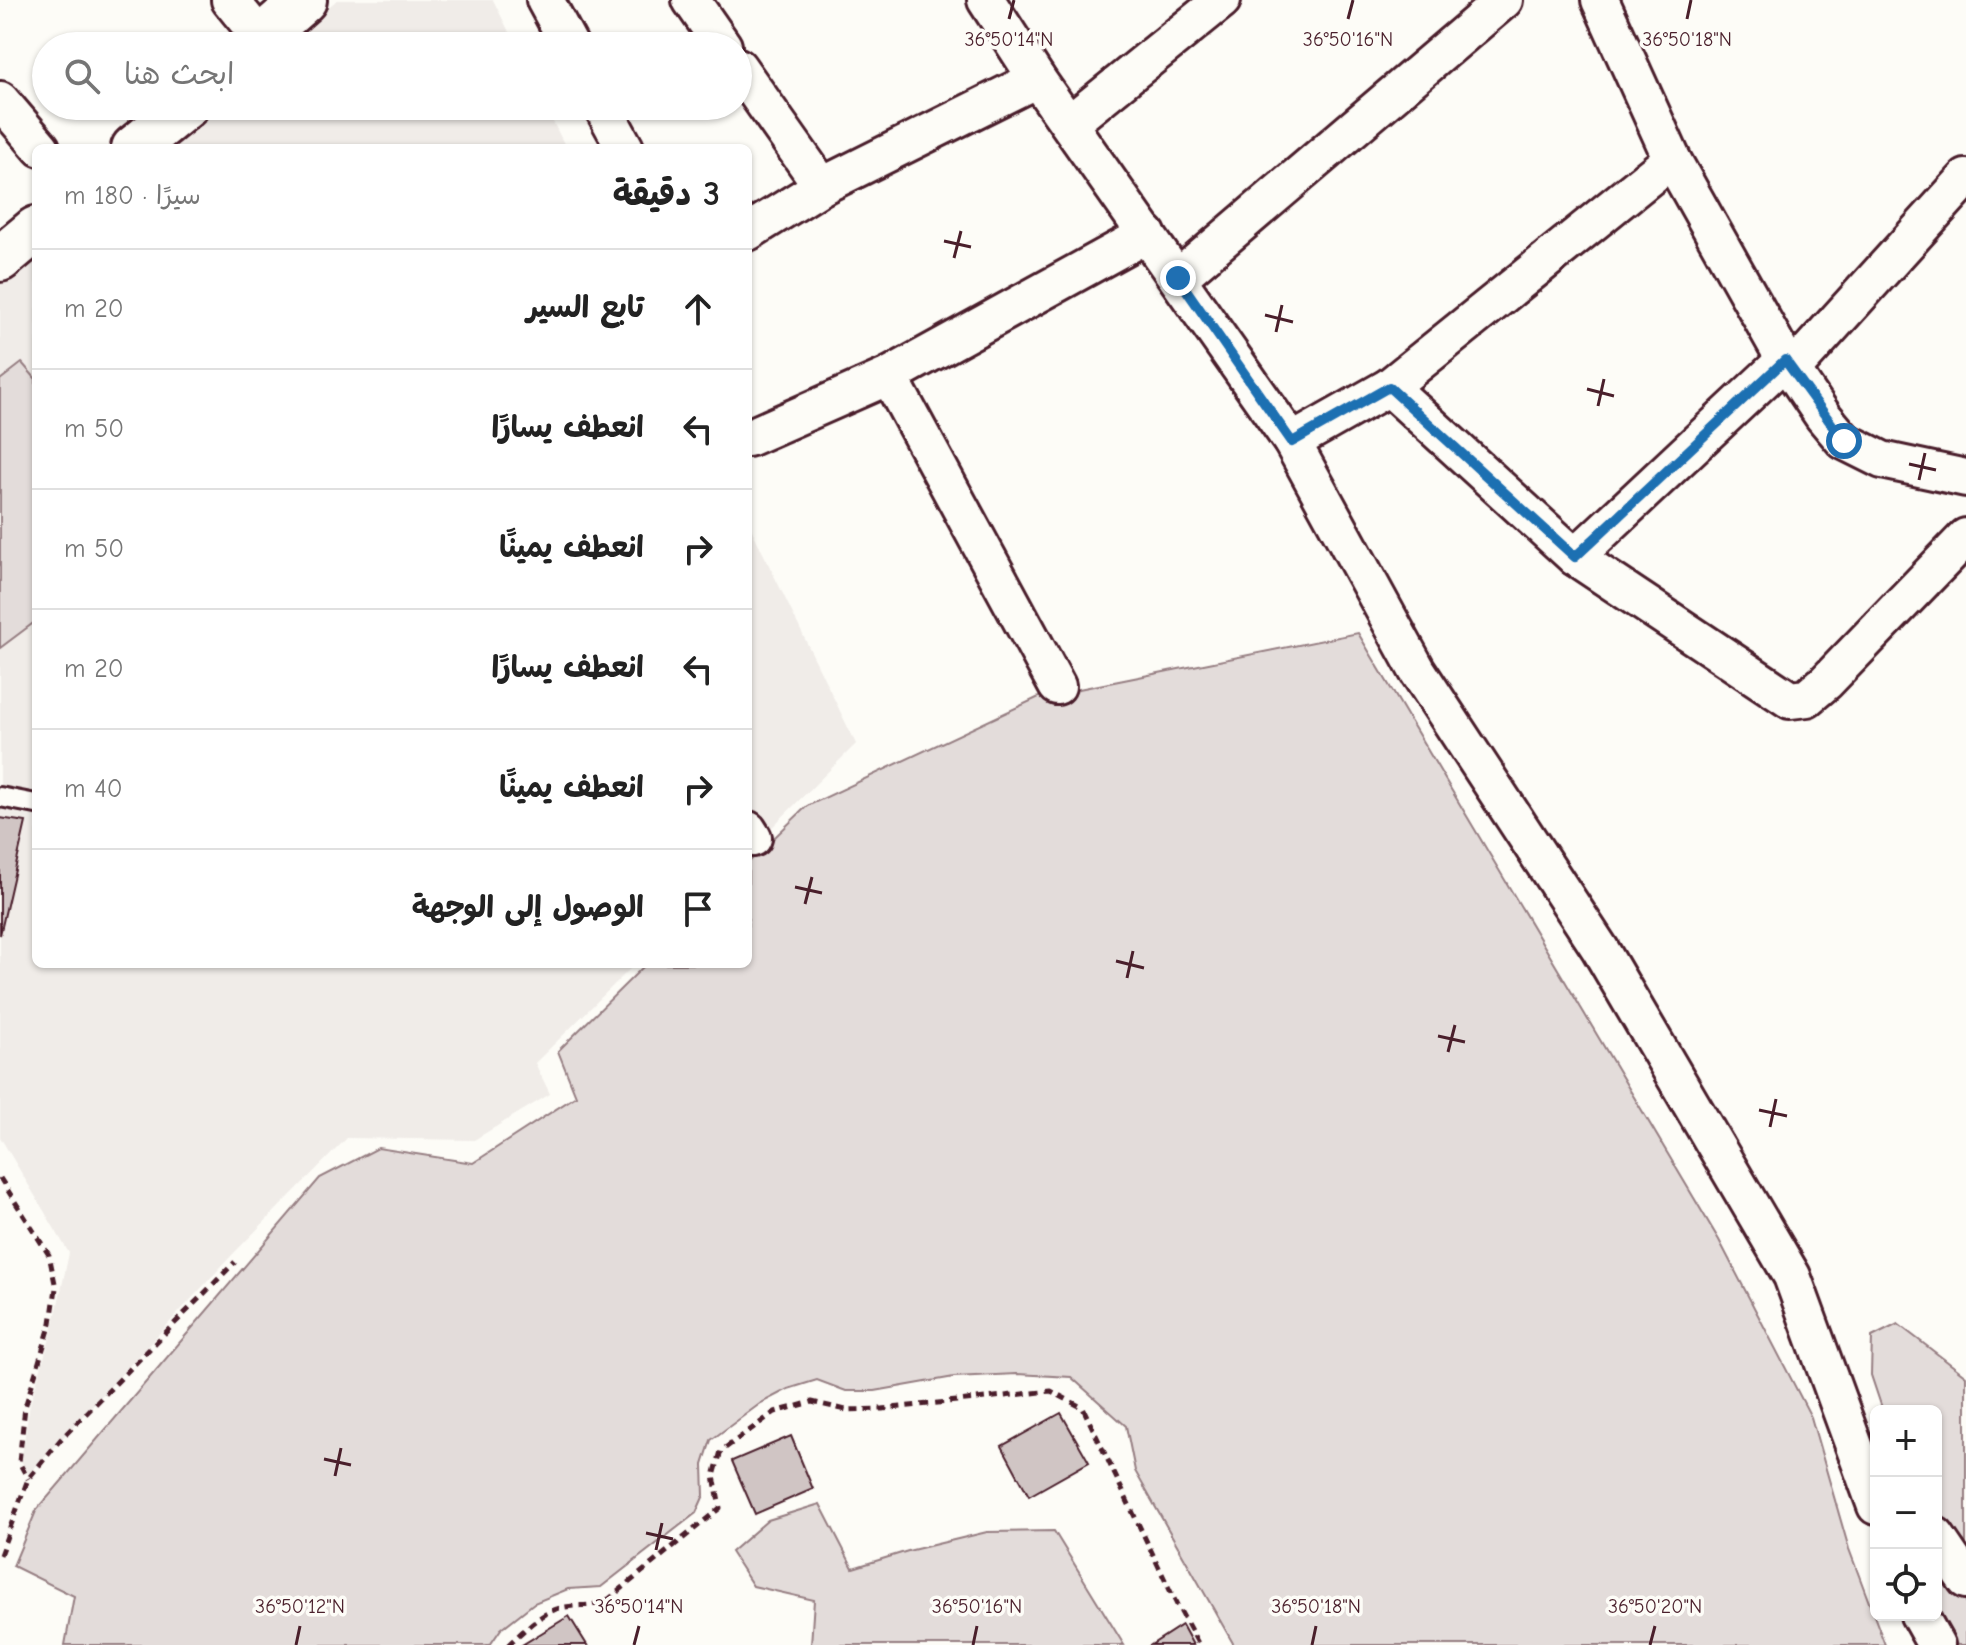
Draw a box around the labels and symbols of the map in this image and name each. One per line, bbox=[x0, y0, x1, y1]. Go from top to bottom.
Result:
text: 36°50'14"N bbox=[964, 28, 1054, 51]
text: 36°50'16"N bbox=[1303, 28, 1393, 51]
text: 36°50'18"N bbox=[1642, 28, 1732, 51]
route end bbox=[1160, 260, 1196, 296]
route start bbox=[1826, 423, 1862, 459]
text: 36°50'12"N bbox=[255, 1595, 345, 1618]
text: 36°50'14"N bbox=[594, 1595, 684, 1618]
text: 36°50'16"N bbox=[932, 1595, 1022, 1618]
text: 36°50'18"N bbox=[1271, 1595, 1361, 1618]
text: 36°50'20"N bbox=[1608, 1595, 1702, 1618]

